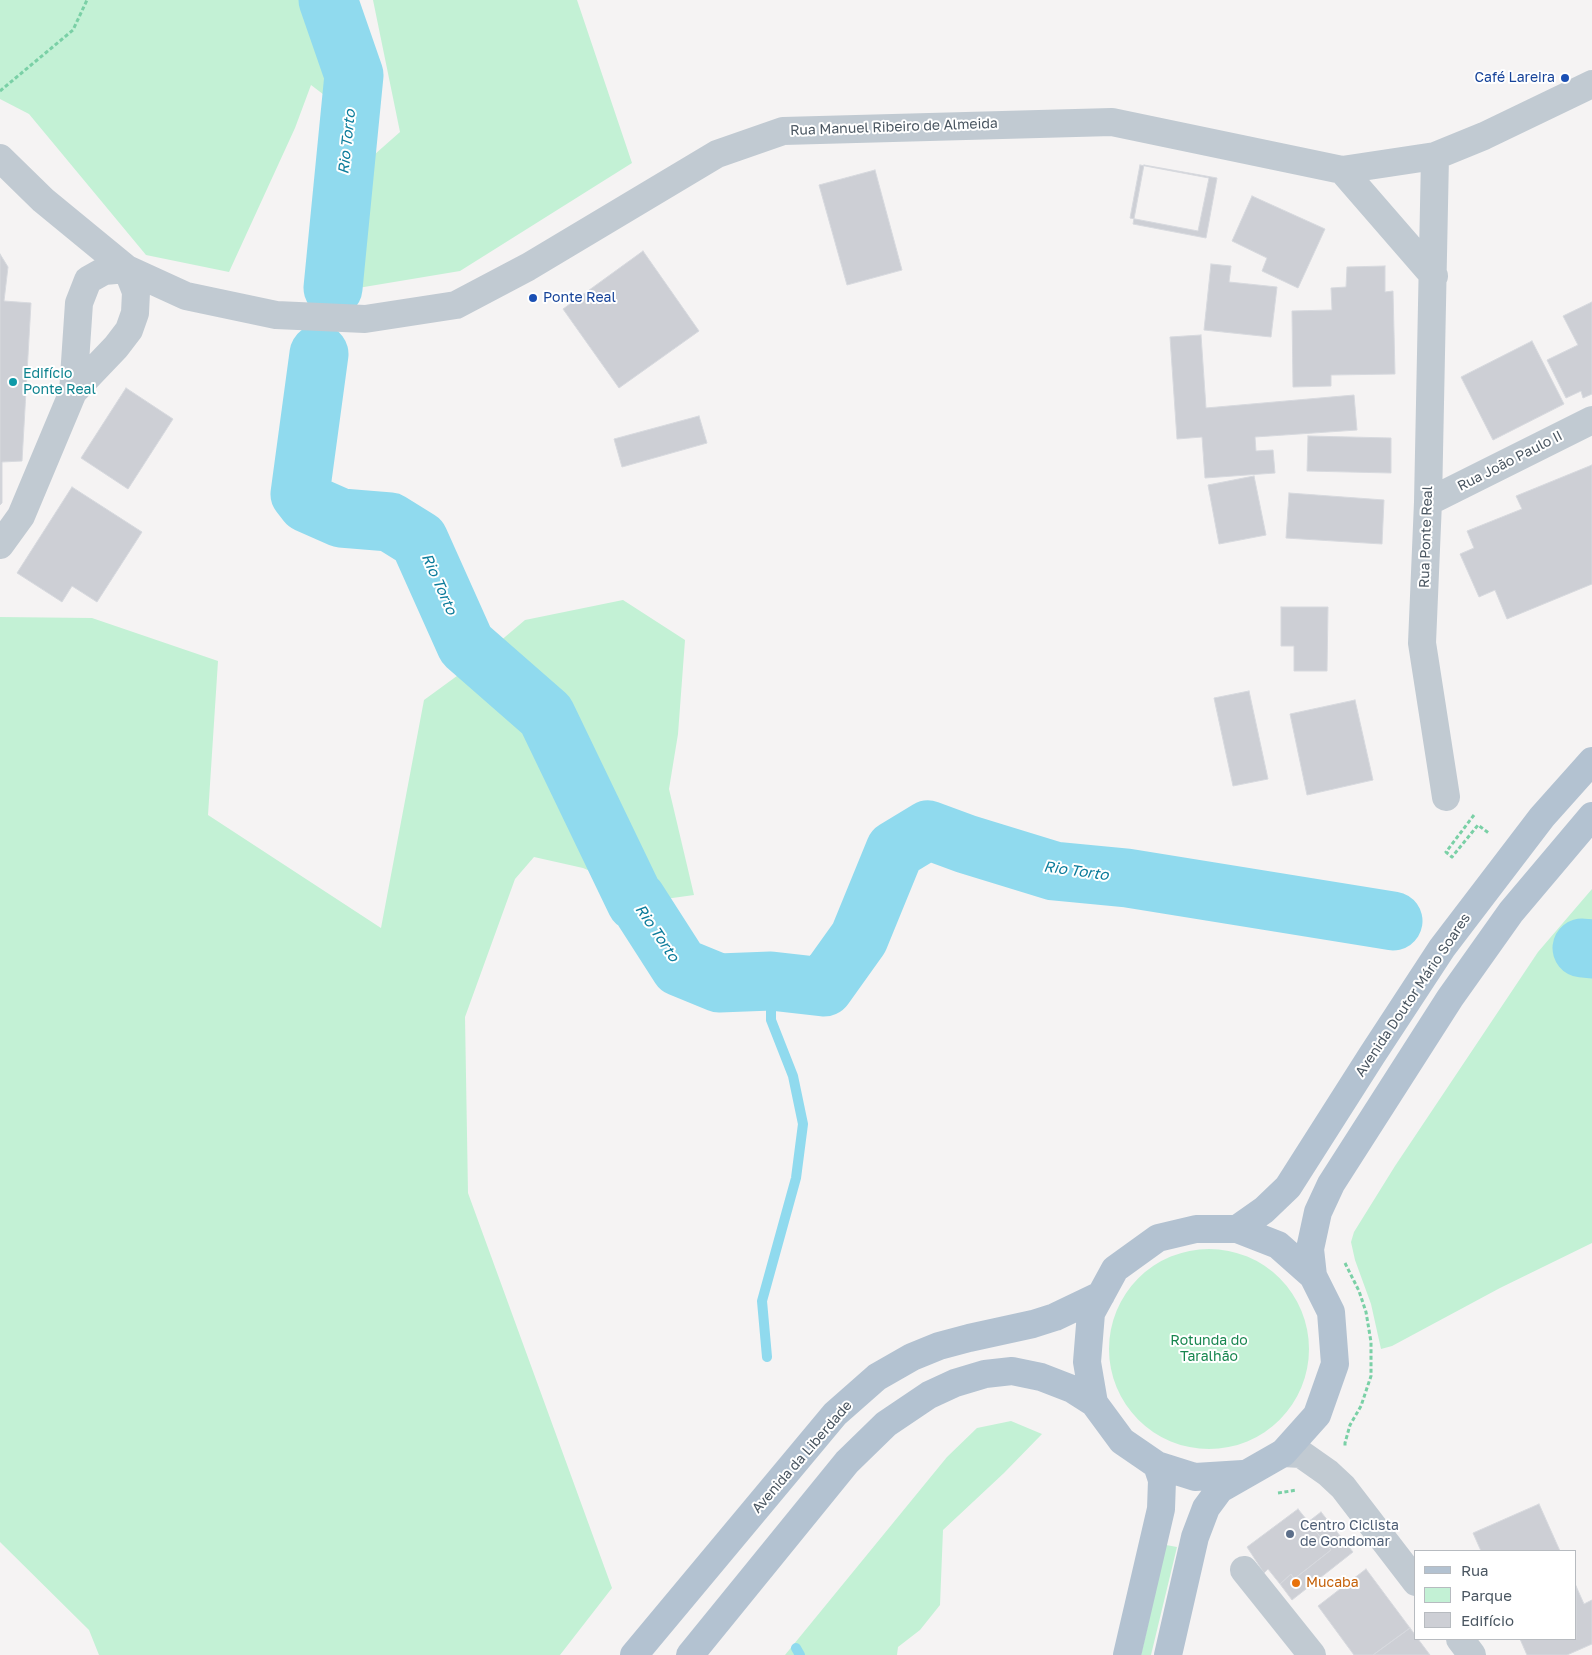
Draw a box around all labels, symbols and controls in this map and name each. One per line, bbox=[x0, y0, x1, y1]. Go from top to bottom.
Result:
place label: Café Lareira bbox=[1475, 70, 1555, 86]
marker: Café Lareira bbox=[1559, 72, 1571, 84]
water label: Rio Torto bbox=[335, 109, 359, 175]
street label: Rua Manuel Ribeiro de Almeida bbox=[790, 115, 998, 139]
place label: Ponte Real bbox=[543, 290, 616, 306]
marker: Ponte Real bbox=[527, 292, 539, 304]
place label: Edifício Ponte Real bbox=[23, 366, 96, 398]
marker: Edifício Ponte Real bbox=[7, 376, 19, 388]
street label: Rua João Paulo II bbox=[1455, 427, 1565, 495]
street label: Rua Ponte Real bbox=[1416, 486, 1436, 588]
water label: Rio Torto bbox=[418, 551, 460, 617]
water label: Rio Torto bbox=[1043, 858, 1109, 884]
water label: Rio Torto bbox=[631, 901, 683, 965]
street label: Avenida Doutor Mário Soares bbox=[1352, 910, 1474, 1080]
park label: Rotunda do Taralhão bbox=[1170, 1333, 1248, 1365]
street label: Avenida da Liberdade bbox=[749, 1397, 855, 1517]
place label: Centro Ciclista de Gondomar bbox=[1300, 1518, 1399, 1550]
marker: Centro Ciclista de Gondomar bbox=[1284, 1528, 1296, 1540]
legend bbox=[1414, 1550, 1577, 1640]
text: Rua bbox=[1461, 1561, 1488, 1579]
place label: Mucaba bbox=[1306, 1575, 1359, 1591]
marker: Mucaba bbox=[1290, 1577, 1302, 1589]
text: Parque bbox=[1461, 1586, 1512, 1604]
text: Edifício bbox=[1461, 1611, 1514, 1629]

